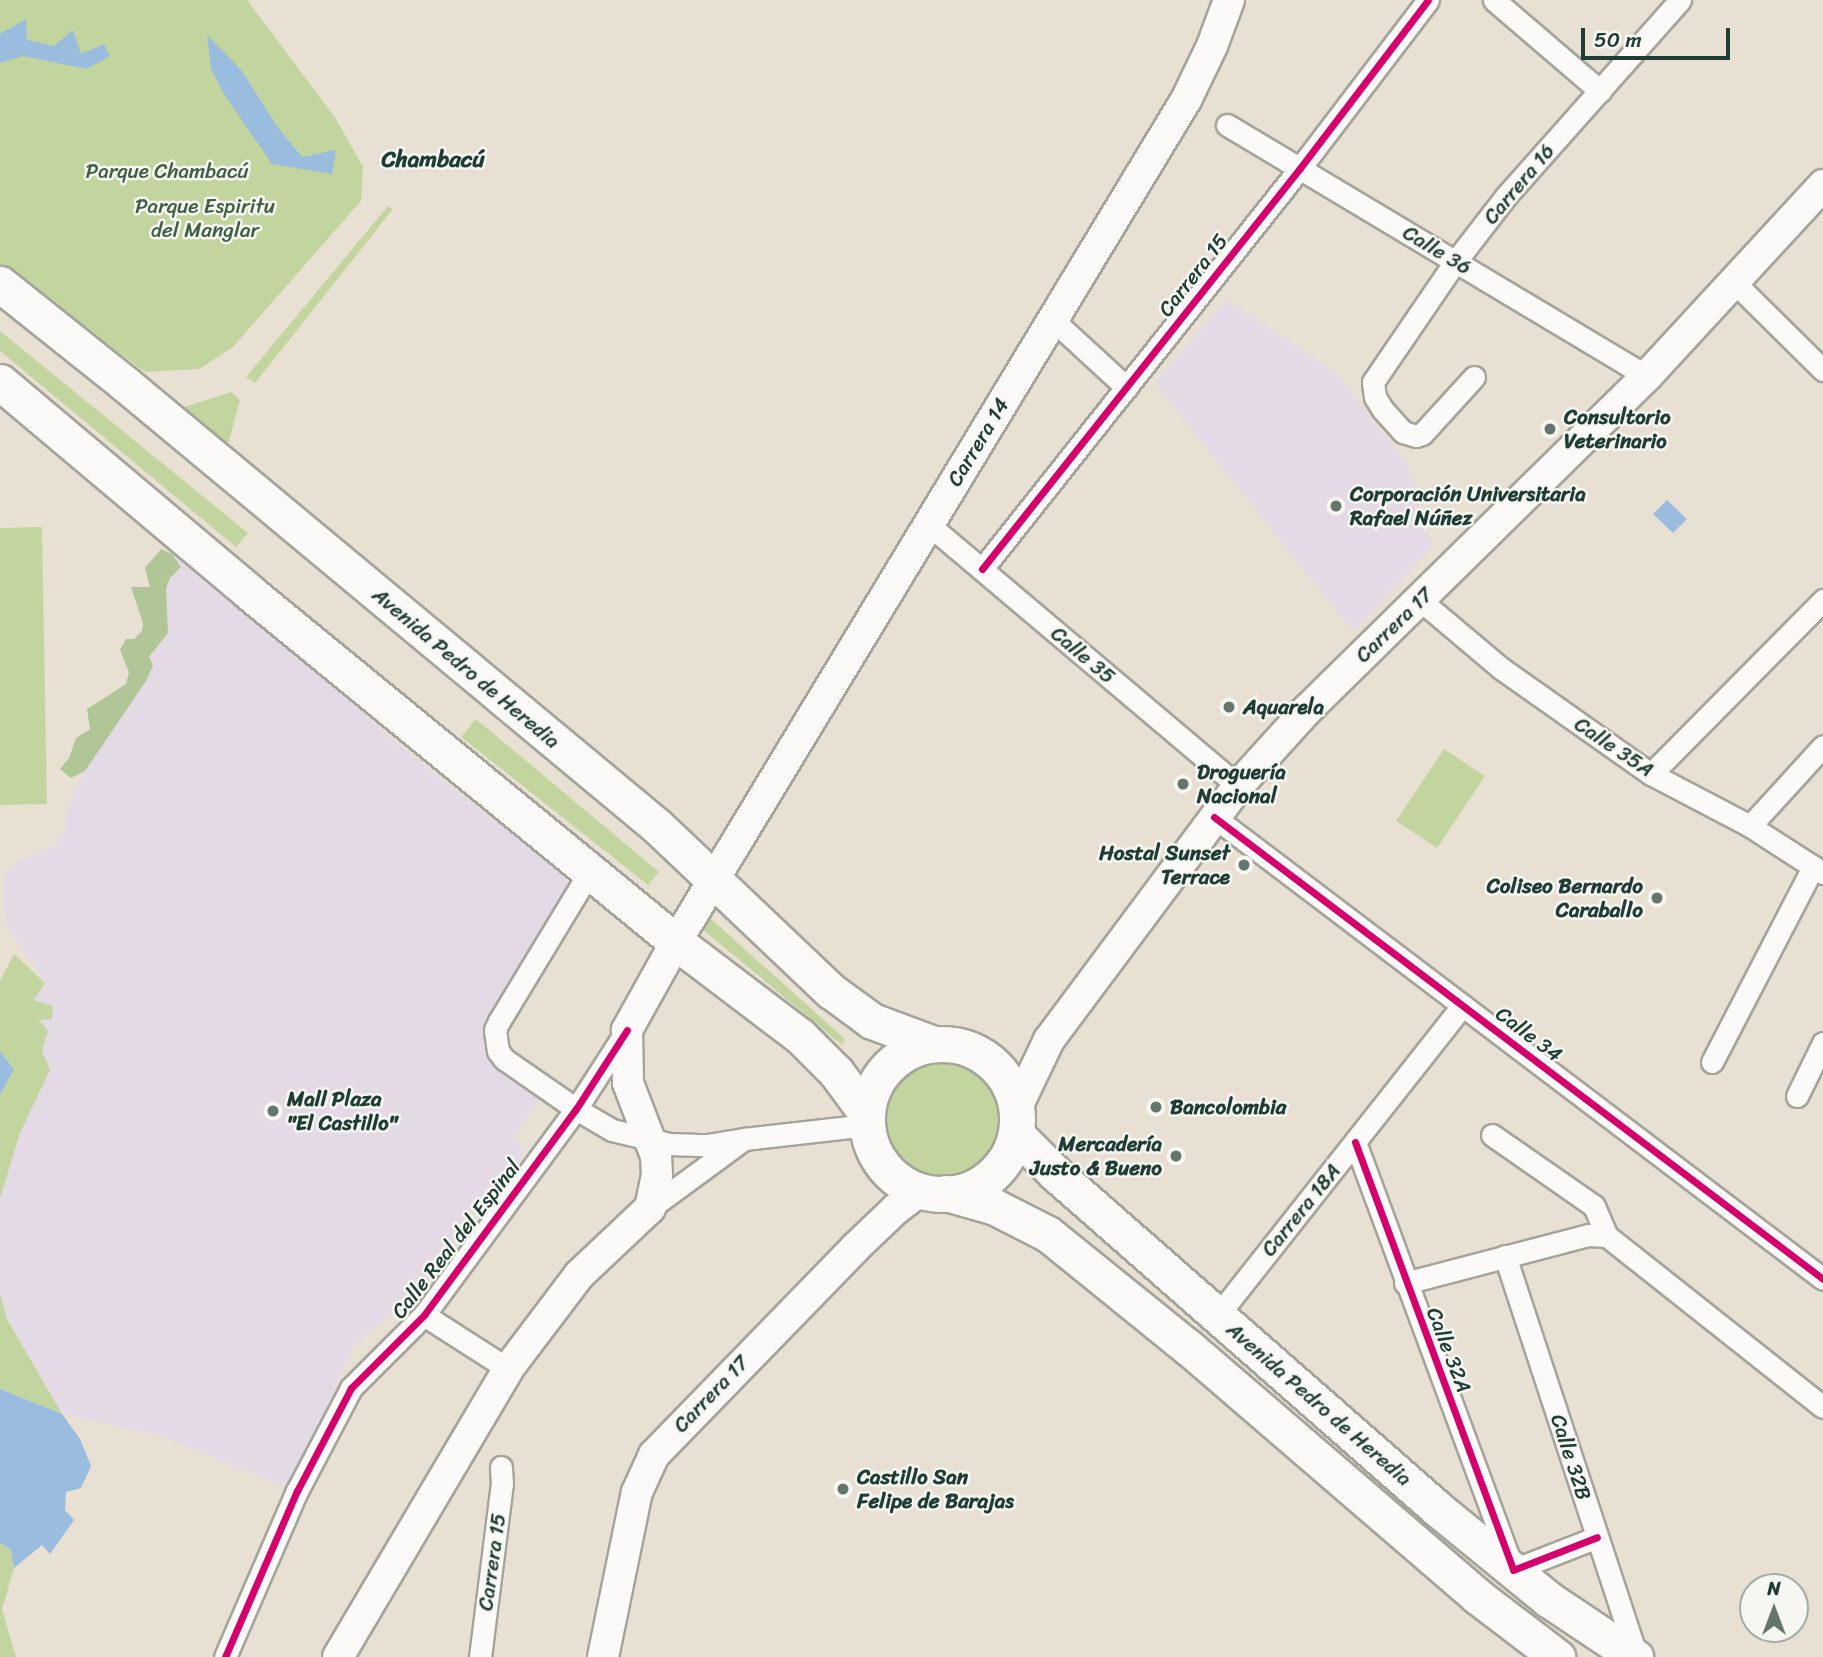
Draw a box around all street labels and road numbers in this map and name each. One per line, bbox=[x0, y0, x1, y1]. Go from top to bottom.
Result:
street label: Carrera 16 bbox=[1478, 139, 1560, 229]
street label: Calle 36 bbox=[1398, 220, 1476, 280]
street label: Carrera 15 bbox=[1153, 229, 1233, 321]
street label: Carrera 14 bbox=[942, 393, 1014, 491]
street label: Avenida Pedro de Heredia bbox=[367, 582, 565, 754]
street label: Carrera 17 bbox=[1350, 582, 1438, 668]
street label: Calle 35 bbox=[1046, 621, 1120, 689]
street label: Calle 35A bbox=[1570, 711, 1658, 783]
street label: Calle 34 bbox=[1491, 1001, 1567, 1067]
street label: Calle Real del Espinal bbox=[385, 1154, 527, 1324]
street label: Carrera 18A bbox=[1256, 1159, 1346, 1261]
street label: Calle 32A bbox=[1421, 1304, 1477, 1396]
street label: Avenida Pedro de Heredia bbox=[1221, 1317, 1417, 1491]
street label: Carrera 17 bbox=[668, 1350, 754, 1438]
street label: Calle 32B bbox=[1545, 1411, 1597, 1503]
street label: Carrera 15 bbox=[473, 1512, 511, 1612]

